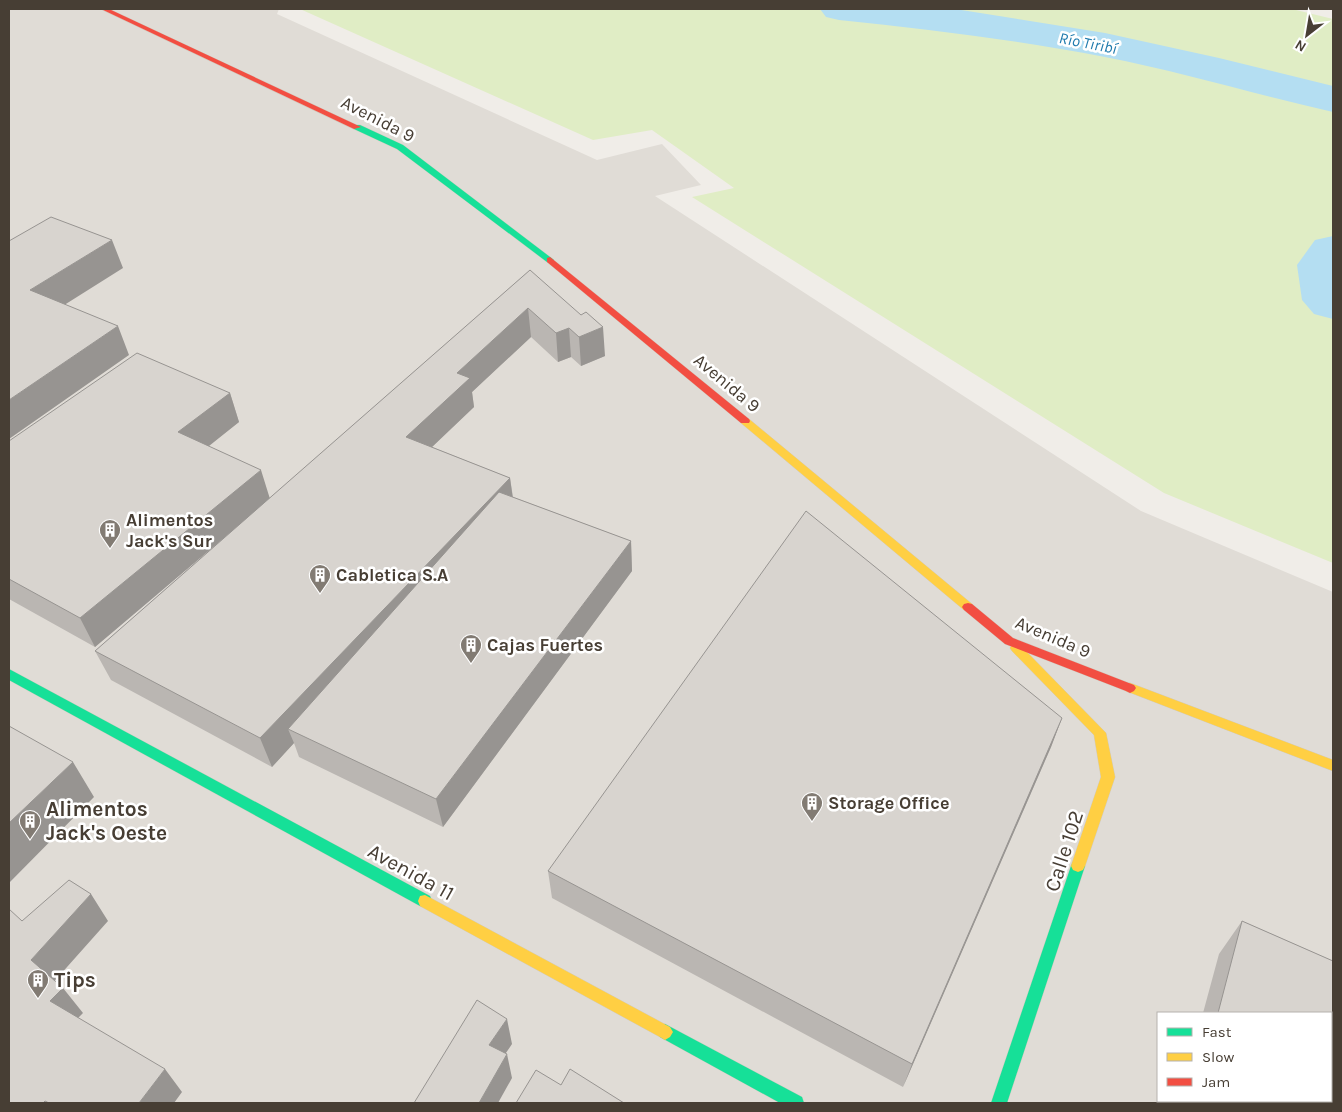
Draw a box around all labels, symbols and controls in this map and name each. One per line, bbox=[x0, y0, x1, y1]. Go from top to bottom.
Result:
north arrow bbox=[1282, 10, 1332, 60]
water label: Río Tiribí bbox=[1057, 28, 1120, 58]
text: N bbox=[1292, 36, 1309, 56]
street label: Avenida 9 bbox=[337, 91, 419, 147]
street label: Avenida 9 bbox=[689, 349, 765, 417]
place label: Alimentos Jack's Sur bbox=[126, 509, 213, 552]
building icon: Alimentos Jack's Sur bbox=[98, 518, 122, 549]
building icon: Cabletica S.A bbox=[308, 563, 332, 594]
place label: Cabletica S.A bbox=[336, 564, 448, 586]
street label: Avenida 9 bbox=[1012, 611, 1094, 663]
building icon: Cajas Fuertes bbox=[459, 633, 483, 664]
place label: Cajas Fuertes bbox=[487, 634, 603, 656]
building icon: Storage Office bbox=[800, 791, 824, 822]
place label: Storage Office bbox=[828, 792, 949, 814]
place label: Alimentos Jack's Oeste bbox=[46, 797, 167, 845]
street label: Calle 102 bbox=[1040, 808, 1088, 894]
building icon: Alimentos Jack's Oeste bbox=[18, 809, 42, 840]
street label: Avenida 11 bbox=[364, 839, 458, 905]
building icon: Tips bbox=[26, 968, 50, 999]
place label: Tips bbox=[54, 968, 96, 992]
legend bbox=[1157, 1012, 1332, 1102]
text: Fast bbox=[1202, 1023, 1232, 1041]
text: Slow bbox=[1202, 1048, 1234, 1066]
text: Jam bbox=[1202, 1073, 1230, 1091]

